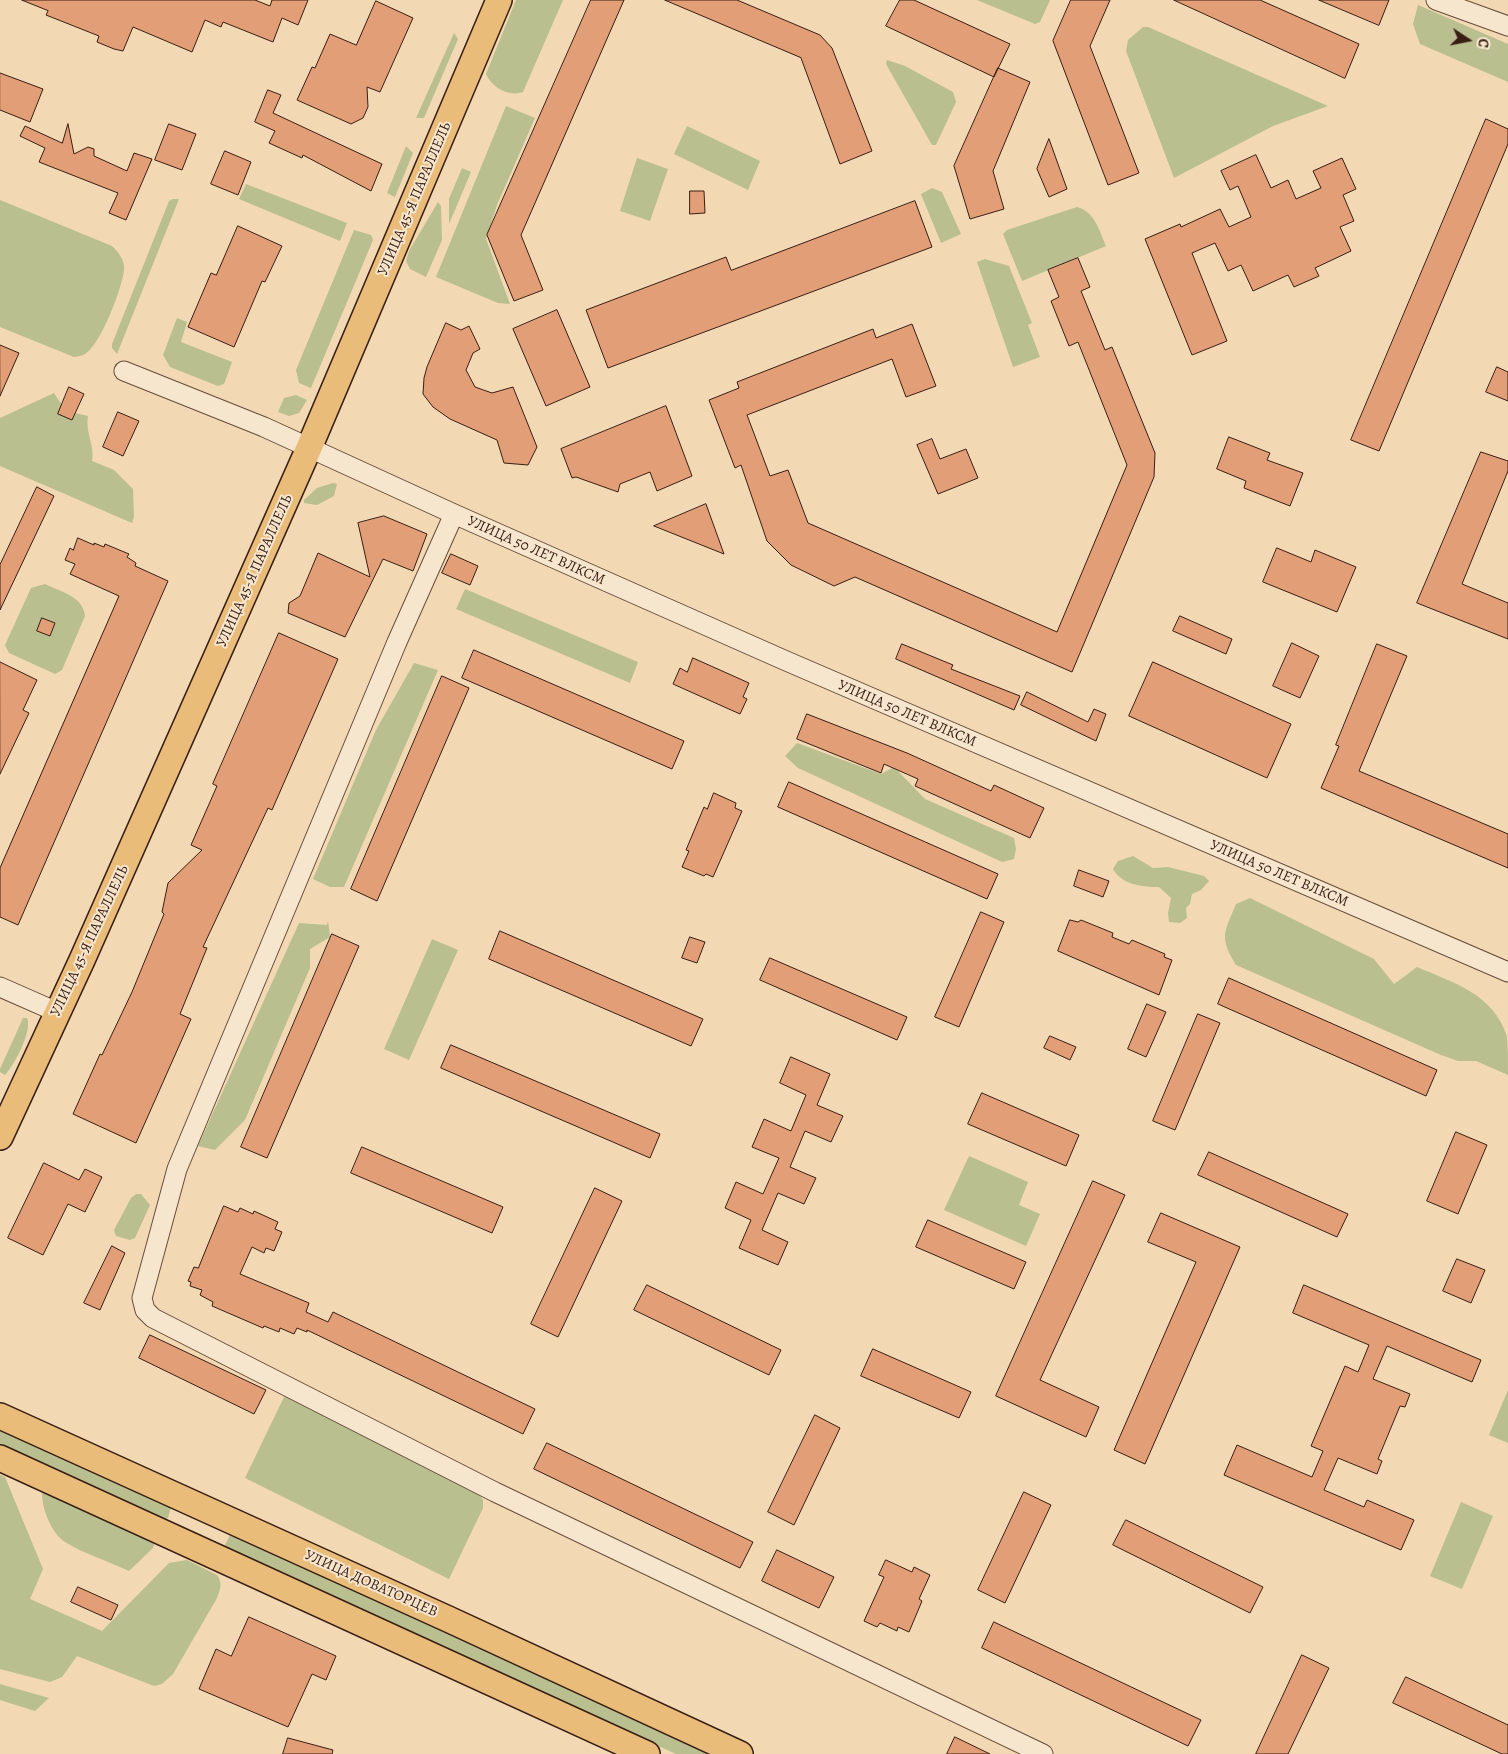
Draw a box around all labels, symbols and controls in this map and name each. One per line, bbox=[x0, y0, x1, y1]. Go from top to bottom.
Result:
north arrow bbox=[1443, 15, 1493, 65]
text: С bbox=[1473, 37, 1493, 49]
street label: УЛИЦА 45-Я ПАРАЛЛЕЛЬ bbox=[374, 119, 456, 279]
street label: УЛИЦА 45-Я ПАРАЛЛЕЛЬ bbox=[213, 492, 297, 650]
street label: УЛИЦА 50 ЛЕТ ВЛКСМ bbox=[464, 513, 608, 589]
street label: УЛИЦА 50 ЛЕТ ВЛКСМ bbox=[835, 677, 979, 751]
street label: УЛИЦА 50 ЛЕТ ВЛКСМ bbox=[1207, 837, 1351, 911]
street label: УЛИЦА 45-Я ПАРАЛЛЕЛЬ bbox=[47, 862, 133, 1020]
street label: УЛИЦА ДОВАТОРЦЕВ bbox=[302, 1546, 440, 1622]

